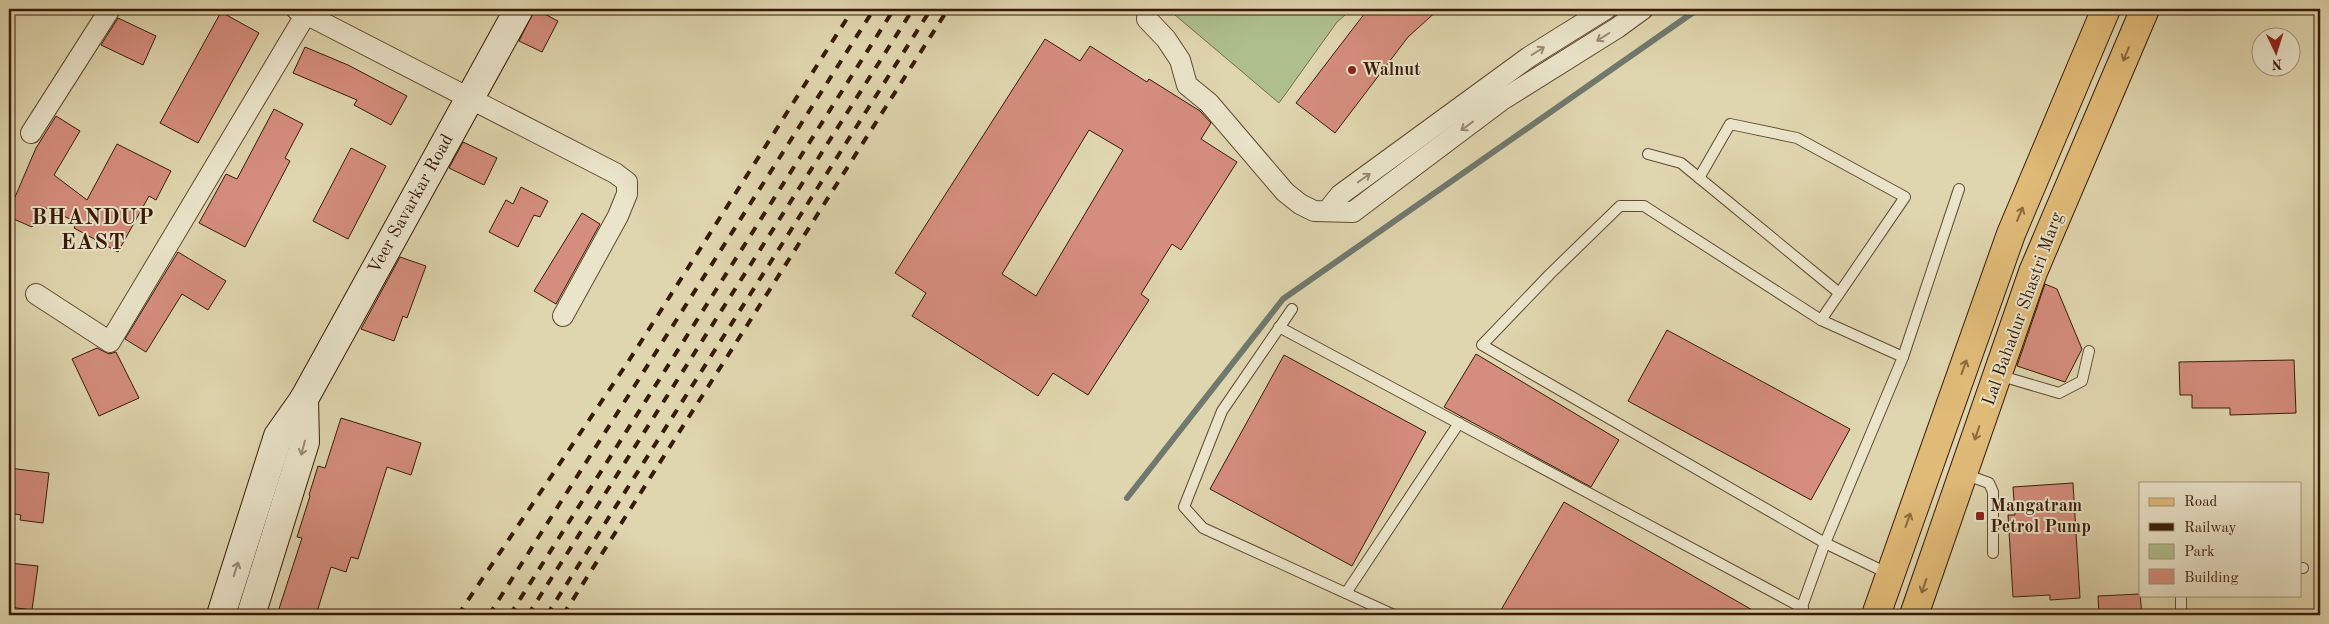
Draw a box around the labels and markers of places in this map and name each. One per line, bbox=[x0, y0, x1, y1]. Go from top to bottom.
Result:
place label: Walnut bbox=[1362, 61, 1421, 79]
marker: Walnut bbox=[1346, 64, 1358, 76]
place label: Mangatram Petrol Pump bbox=[1990, 497, 2091, 536]
marker: Mangatram Petrol Pump bbox=[1974, 510, 1986, 522]

